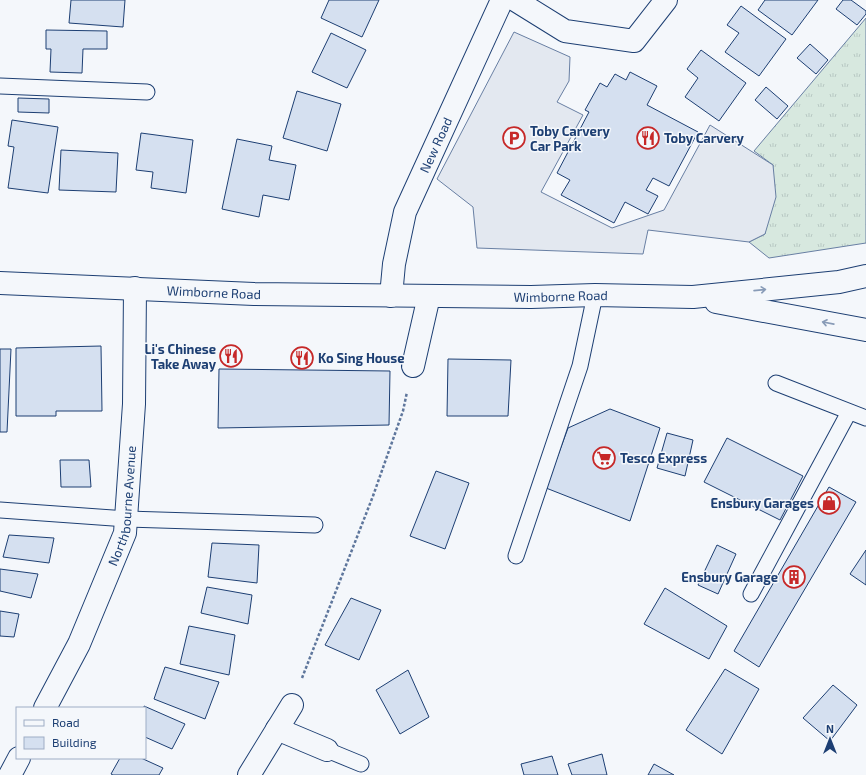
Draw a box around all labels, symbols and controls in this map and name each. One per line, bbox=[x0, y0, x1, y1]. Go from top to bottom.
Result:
street label: New Road bbox=[416, 115, 455, 175]
place label: Toby Carvery Car Park bbox=[530, 123, 610, 154]
parking icon: Toby Carvery Car Park bbox=[501, 125, 527, 151]
restaurant icon: Toby Carvery bbox=[635, 125, 661, 151]
place label: Toby Carvery bbox=[664, 130, 744, 146]
street label: Wimborne Road bbox=[166, 282, 261, 302]
street label: Wimborne Road bbox=[513, 287, 608, 305]
one-way arrow bbox=[753, 287, 766, 294]
one-way arrow bbox=[822, 319, 835, 327]
place label: Li's Chinese Take Away bbox=[145, 341, 217, 372]
restaurant icon: Li's Chinese Take Away bbox=[218, 343, 244, 369]
restaurant icon: Ko Sing House bbox=[289, 345, 315, 371]
place label: Ko Sing House bbox=[318, 350, 404, 366]
street label: Northbourne Avenue bbox=[104, 445, 139, 568]
supermarket icon: Tesco Express bbox=[591, 445, 617, 471]
place label: Tesco Express bbox=[620, 450, 707, 466]
shop icon: Ensbury Garages bbox=[816, 490, 842, 516]
place label: Ensbury Garages bbox=[710, 495, 814, 511]
building icon: Ensbury Garage bbox=[781, 564, 807, 590]
place label: Ensbury Garage bbox=[681, 569, 778, 585]
legend bbox=[16, 707, 146, 759]
text: Road bbox=[52, 715, 80, 729]
north arrow bbox=[810, 719, 850, 759]
text: N bbox=[826, 722, 834, 735]
text: Building bbox=[52, 735, 97, 749]

